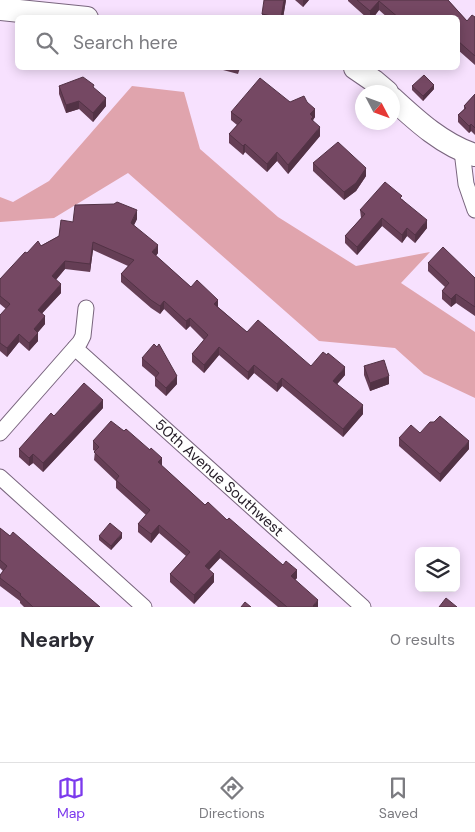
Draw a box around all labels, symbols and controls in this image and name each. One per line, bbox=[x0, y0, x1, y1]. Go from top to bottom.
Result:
search box bbox=[15, 15, 460, 70]
icon: search bbox=[33, 29, 61, 57]
text: Search here bbox=[73, 30, 178, 55]
north arrow bbox=[355, 85, 400, 130]
street label: 50th Avenue Southwest bbox=[151, 415, 288, 541]
map controls bbox=[415, 547, 460, 592]
button: layers bbox=[415, 547, 460, 592]
text: Nearby bbox=[20, 626, 94, 654]
text: 0 results bbox=[390, 629, 455, 650]
tab: Map bbox=[57, 774, 85, 822]
tab: Directions bbox=[199, 774, 265, 822]
tab: Saved bbox=[379, 774, 418, 822]

